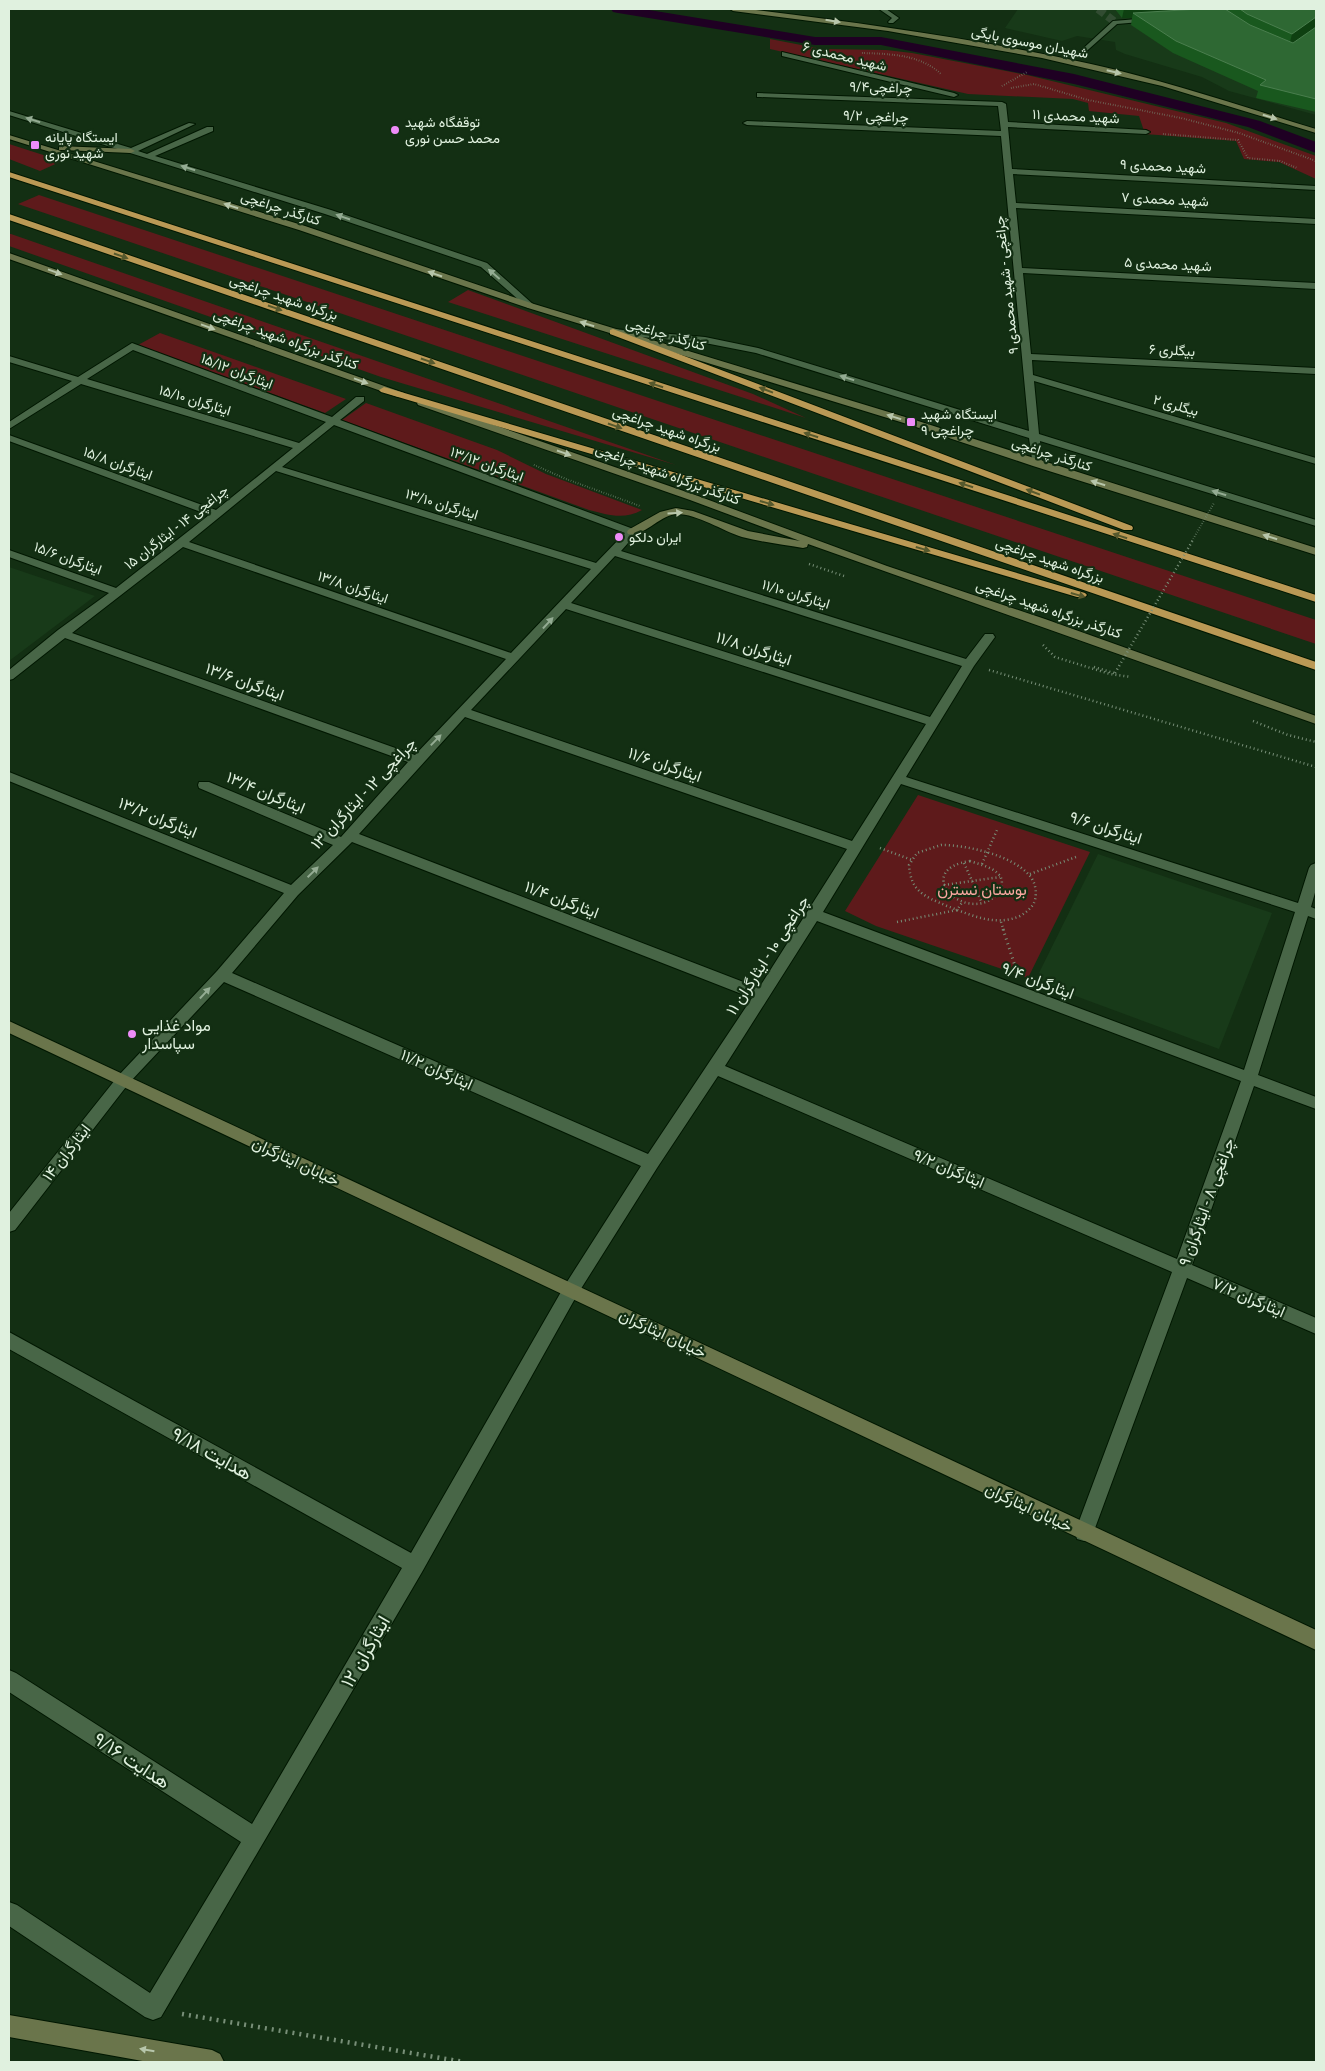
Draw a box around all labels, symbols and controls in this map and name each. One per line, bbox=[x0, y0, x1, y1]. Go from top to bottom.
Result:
one-way arrow bbox=[826, 18, 842, 26]
street label: شهیدان موسوی بایگی bbox=[970, 23, 1090, 62]
street label: شهید محمدی ۶ bbox=[801, 38, 889, 75]
one-way arrow bbox=[1106, 68, 1121, 76]
street label: ۹/۴چراغچی bbox=[849, 78, 913, 98]
street label: شهید محمدی ۱۱ bbox=[1032, 106, 1120, 127]
street label: ۹/۲ چراغچی bbox=[843, 107, 909, 127]
place label: توقفگاه شهید محمد حسن نوری bbox=[405, 114, 500, 147]
one-way arrow bbox=[1262, 114, 1277, 122]
one-way arrow bbox=[25, 116, 40, 124]
marker: توقفگاه شهید محمد حسن نوری bbox=[389, 124, 401, 136]
place label: ایستگاه پایانه شهید نوری bbox=[45, 129, 118, 162]
marker: ایستگاه پایانه شهید نوری bbox=[29, 139, 41, 151]
street label: شهید محمدی ۹ bbox=[1120, 156, 1206, 177]
one-way arrow bbox=[180, 164, 195, 172]
street label: کنارگذر چراغچی bbox=[239, 188, 323, 230]
street label: شهید محمدی ۷ bbox=[1121, 189, 1209, 210]
one-way arrow bbox=[223, 202, 238, 209]
one-way arrow bbox=[335, 213, 350, 221]
street label: ۹ چراغچی - شهید محمدی bbox=[991, 215, 1023, 355]
one-way arrow bbox=[114, 252, 129, 260]
street label: شهید محمدی ۵ bbox=[1124, 254, 1212, 275]
one-way arrow bbox=[47, 269, 62, 276]
one-way arrow bbox=[488, 269, 501, 280]
one-way arrow bbox=[427, 270, 442, 278]
street label: بزرگراه شهید چراغچی bbox=[227, 271, 340, 325]
street label: کنارگذر بزرگراه شهید چراغچی bbox=[211, 305, 361, 375]
one-way arrow bbox=[267, 305, 282, 313]
street label: کنارگذر چراغچی bbox=[624, 314, 708, 356]
one-way arrow bbox=[580, 320, 595, 327]
one-way arrow bbox=[200, 324, 215, 331]
street label: بیگلری ۶ bbox=[1148, 341, 1195, 360]
street label: ایثارگران ۱۵/۱۲ bbox=[198, 350, 275, 393]
one-way arrow bbox=[421, 358, 436, 366]
one-way arrow bbox=[839, 373, 854, 381]
one-way arrow bbox=[354, 377, 369, 385]
one-way arrow bbox=[649, 381, 664, 388]
street label: ایثارگران ۱۵/۱۰ bbox=[157, 382, 233, 419]
one-way arrow bbox=[759, 386, 773, 394]
street label: بیگلری ۲ bbox=[1151, 391, 1201, 420]
street label: بزرگراه شهید چراغچی bbox=[610, 403, 723, 457]
place label: ایستگاه شهید چراغچی ۹ bbox=[921, 406, 997, 440]
one-way arrow bbox=[886, 412, 901, 420]
marker: ایستگاه شهید چراغچی ۹ bbox=[905, 416, 917, 428]
one-way arrow bbox=[608, 422, 623, 430]
one-way arrow bbox=[803, 431, 818, 439]
street label: کنارگذر چراغچی bbox=[1010, 434, 1094, 476]
street label: کنارگذر بزرگراه شهید چراغچی bbox=[593, 440, 743, 510]
street label: ایثارگران ۱۵/۸ bbox=[81, 443, 155, 484]
street label: ایثارگران ۱۳/۱۲ bbox=[448, 443, 526, 486]
one-way arrow bbox=[556, 449, 571, 457]
one-way arrow bbox=[1090, 479, 1105, 487]
one-way arrow bbox=[958, 481, 973, 489]
street label: چراغچی ۱۴ - ایثارگران ۱۵ bbox=[121, 482, 232, 574]
street label: ایثارگران ۱۳/۱۰ bbox=[403, 485, 480, 524]
one-way arrow bbox=[1025, 488, 1040, 495]
one-way arrow bbox=[1212, 488, 1227, 496]
one-way arrow bbox=[759, 499, 774, 507]
one-way arrow bbox=[668, 508, 684, 516]
place label: ایران دلکو bbox=[629, 529, 682, 546]
marker: ایران دلکو bbox=[613, 531, 625, 543]
one-way arrow bbox=[1112, 531, 1127, 539]
one-way arrow bbox=[1262, 533, 1277, 540]
street label: بزرگراه شهید چراغچی bbox=[993, 534, 1106, 588]
street label: ایثارگران ۱۵/۶ bbox=[32, 538, 104, 579]
one-way arrow bbox=[915, 545, 930, 553]
street label: ایثارگران ۱۳/۸ bbox=[315, 567, 390, 607]
street label: ایثارگران ۱۱/۱۰ bbox=[760, 576, 832, 613]
street label: کنارگذر بزرگراه شهید چراغچی bbox=[973, 577, 1124, 643]
one-way arrow bbox=[1071, 591, 1086, 599]
one-way arrow bbox=[542, 617, 554, 629]
street label: ایثارگران ۱۱/۸ bbox=[714, 627, 794, 671]
street label: ایثارگران ۱۳/۶ bbox=[203, 658, 287, 705]
street label: چراغچی ۱۲ - ایثارگران ۱۳ bbox=[307, 733, 422, 854]
one-way arrow bbox=[430, 735, 442, 747]
street label: ایثارگران ۱۱/۶ bbox=[625, 743, 704, 787]
street label: ایثارگران ۱۳/۴ bbox=[223, 767, 308, 818]
street label: ایثارگران ۱۳/۲ bbox=[115, 793, 200, 843]
street label: ایثارگران ۹/۶ bbox=[1067, 807, 1144, 849]
one-way arrow bbox=[307, 866, 319, 878]
street label: ایثارگران ۱۱/۴ bbox=[522, 877, 601, 923]
park label: بوستان نسترن bbox=[937, 880, 1027, 900]
street label: چراغچی ۱۰ - ایثارگران ۱۱ bbox=[722, 892, 815, 1019]
street label: ایثارگران ۹/۴ bbox=[998, 958, 1077, 1004]
one-way arrow bbox=[199, 987, 211, 999]
place label: مواد غذایی سپاسدار bbox=[141, 1016, 211, 1055]
marker: مواد غذایی سپاسدار bbox=[126, 1028, 138, 1040]
street label: ایثارگران ۱۱/۲ bbox=[397, 1045, 476, 1095]
street label: ایثارگران ۱۴ bbox=[38, 1120, 95, 1185]
street label: خیابان ایثارگران bbox=[249, 1133, 343, 1191]
street label: چراغچی ۸ - ایثارگران ۹ bbox=[1175, 1135, 1240, 1269]
street label: ایثارگران ۹/۲ bbox=[910, 1145, 987, 1193]
street label: ایثارگران ۷/۲ bbox=[1209, 1274, 1288, 1322]
street label: خیابان ایثارگران bbox=[616, 1305, 710, 1363]
street label: هدایت ۹/۱۸ bbox=[167, 1422, 256, 1485]
street label: خیابان ایثارگران bbox=[982, 1479, 1076, 1537]
street label: ایثارگران ۱۲ bbox=[336, 1611, 395, 1691]
street label: هدایت ۹/۱۶ bbox=[89, 1727, 174, 1794]
one-way arrow bbox=[139, 2045, 155, 2053]

